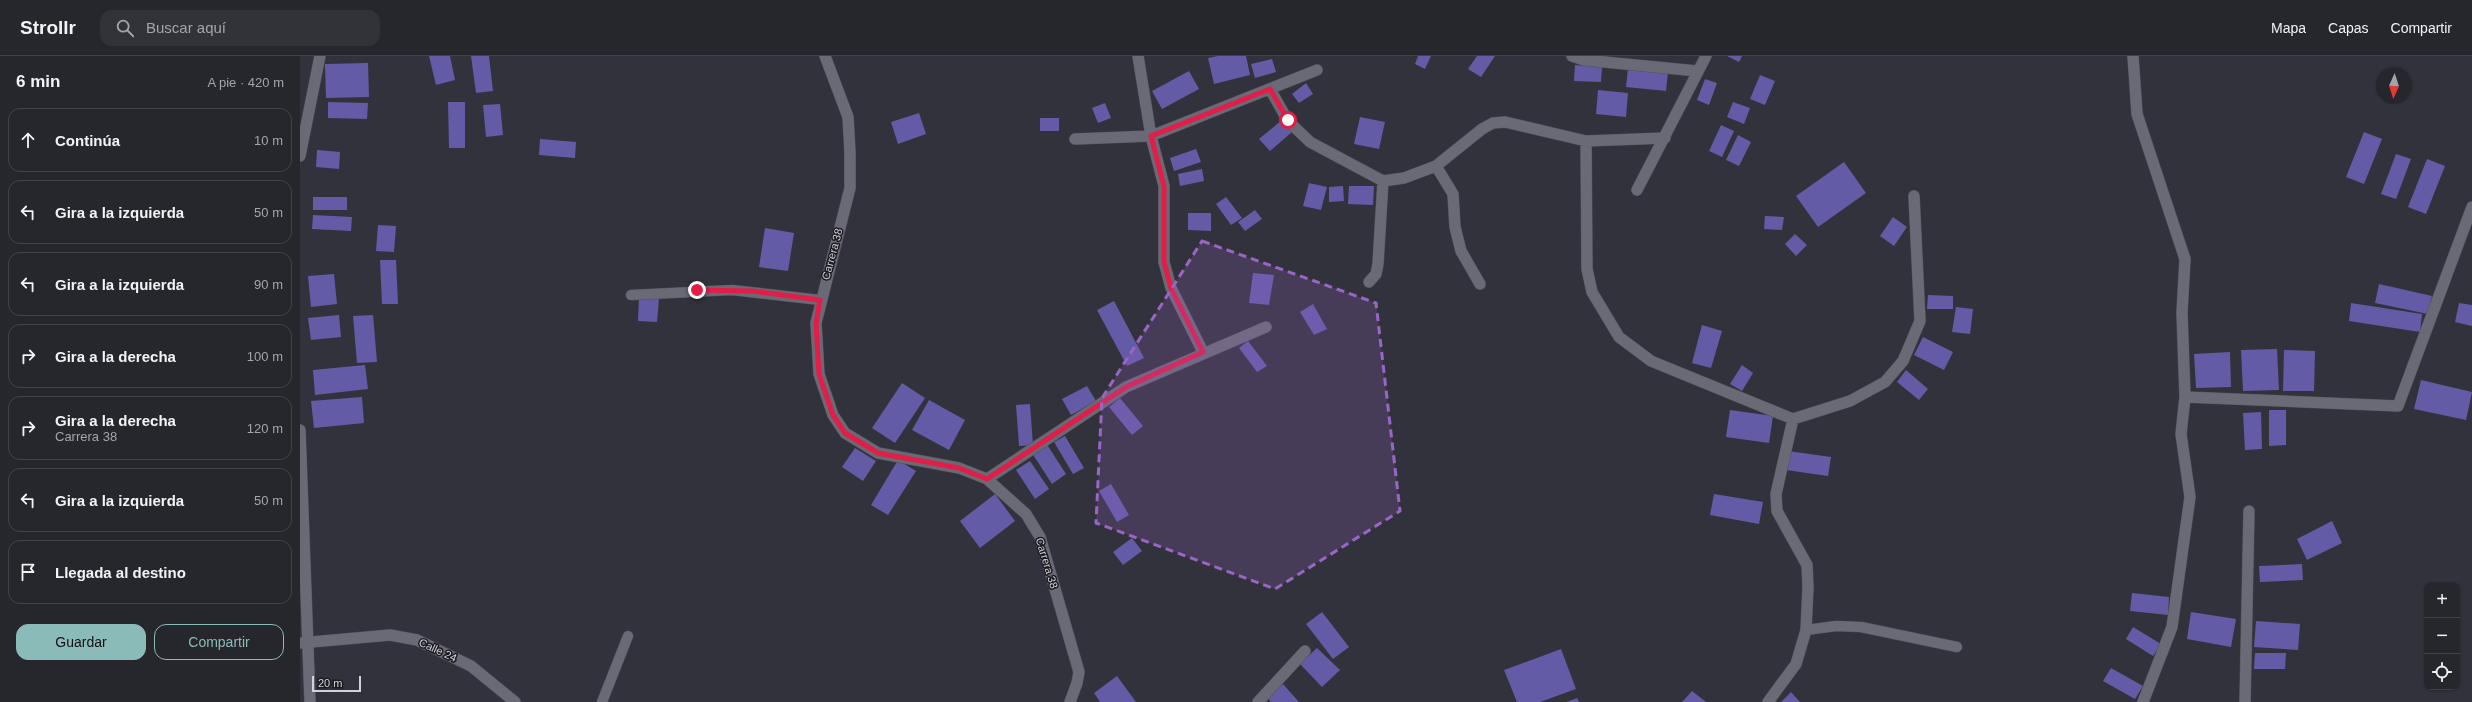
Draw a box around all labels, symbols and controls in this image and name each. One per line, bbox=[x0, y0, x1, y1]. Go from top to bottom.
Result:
search box bbox=[100, 10, 380, 46]
text: Strollr bbox=[20, 17, 76, 38]
icon: search bbox=[114, 17, 136, 39]
text: Buscar aquí bbox=[146, 19, 226, 36]
text: Mapa bbox=[2271, 20, 2306, 36]
text: Capas bbox=[2328, 20, 2369, 36]
text: Compartir bbox=[2391, 20, 2452, 36]
north arrow bbox=[2376, 68, 2412, 104]
text: 6 min bbox=[16, 72, 60, 91]
text: A pie · 420 m bbox=[207, 75, 284, 90]
route start bbox=[1279, 111, 1297, 129]
icon: ahead bbox=[17, 129, 39, 151]
text: Continúa bbox=[55, 132, 120, 149]
text: 10 m bbox=[254, 133, 283, 148]
icon: left bbox=[17, 201, 39, 223]
text: Gira a la izquierda bbox=[55, 204, 184, 221]
text: 50 m bbox=[254, 205, 283, 220]
street label: Carrera 38 bbox=[819, 227, 845, 281]
icon: left bbox=[17, 273, 39, 295]
text: Gira a la izquierda bbox=[55, 276, 184, 293]
text: 90 m bbox=[254, 277, 283, 292]
route end bbox=[688, 281, 706, 299]
icon: right bbox=[17, 345, 39, 367]
text: Gira a la derecha bbox=[55, 348, 176, 365]
text: 100 m bbox=[247, 349, 283, 364]
text: Gira a la derecha bbox=[55, 412, 176, 429]
icon: right bbox=[17, 417, 39, 439]
text: 120 m bbox=[247, 421, 283, 436]
text: Carrera 38 bbox=[55, 429, 117, 444]
icon: left bbox=[17, 489, 39, 511]
text: Gira a la izquierda bbox=[55, 492, 184, 509]
text: 50 m bbox=[254, 493, 283, 508]
street label: Carrera 38 bbox=[1034, 536, 1060, 590]
icon: arrive bbox=[17, 561, 39, 583]
text: Llegada al destino bbox=[55, 564, 186, 581]
map controls bbox=[2424, 582, 2460, 690]
button: + bbox=[2424, 582, 2460, 618]
button: − bbox=[2424, 618, 2460, 654]
button: Guardar bbox=[16, 624, 146, 660]
button: Compartir bbox=[154, 624, 284, 660]
street label: Calle 24 bbox=[417, 636, 459, 664]
button: locate bbox=[2424, 654, 2460, 690]
scale bar bbox=[312, 674, 361, 693]
text: 20 m bbox=[318, 677, 342, 689]

